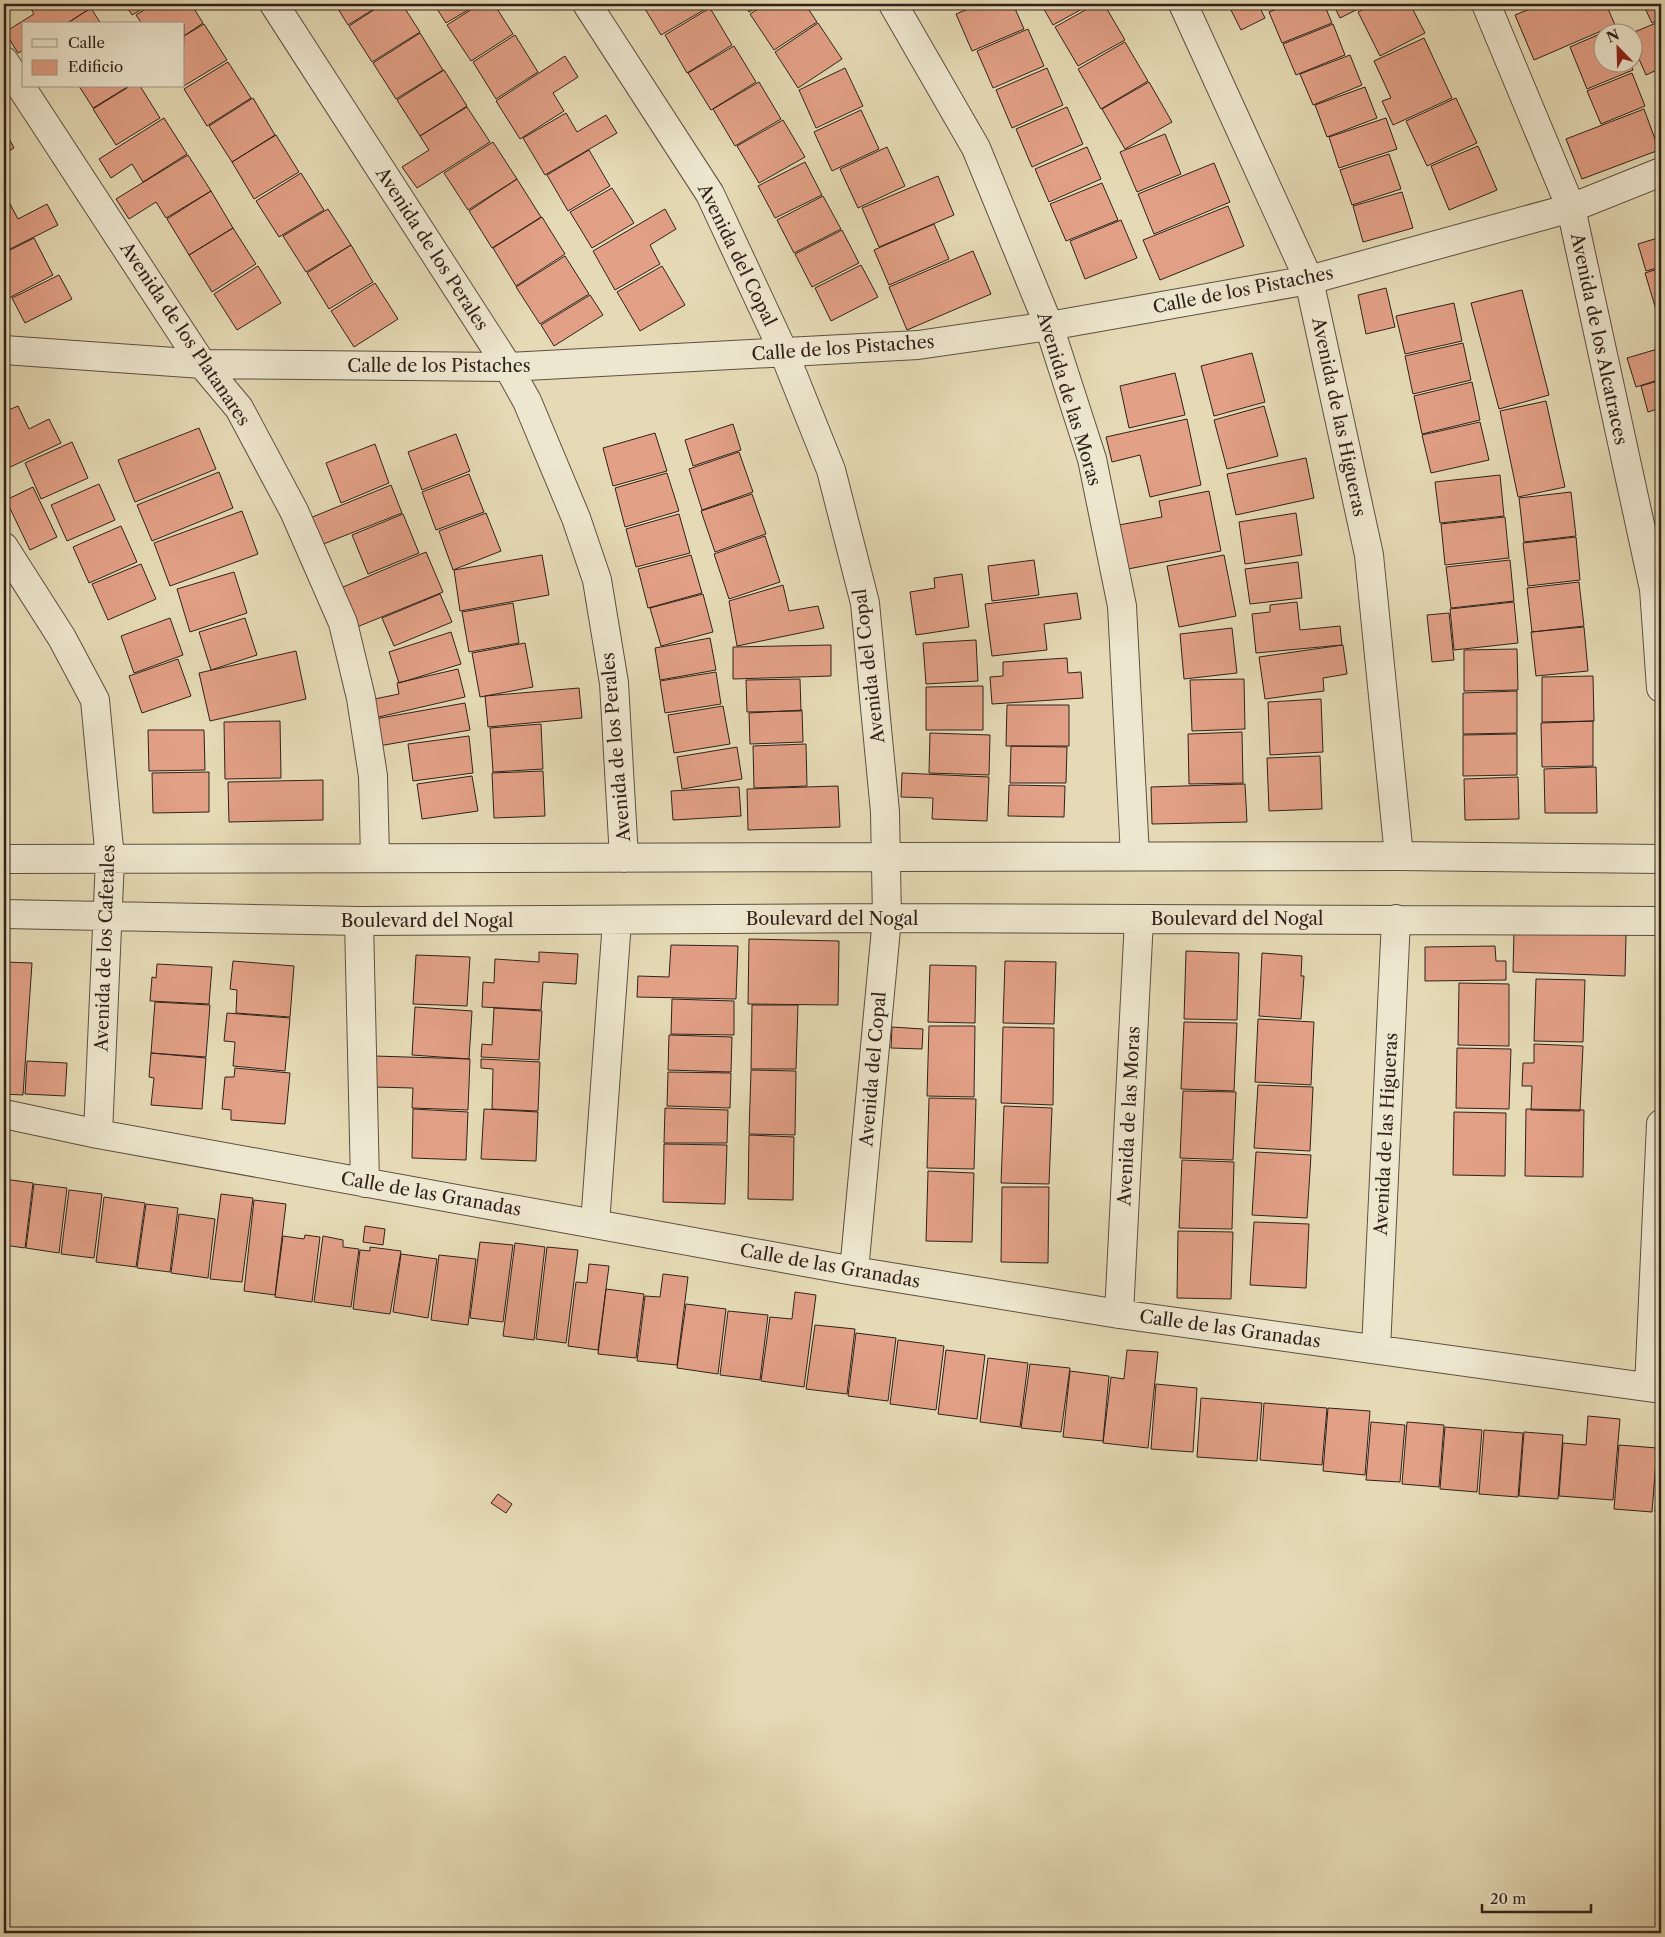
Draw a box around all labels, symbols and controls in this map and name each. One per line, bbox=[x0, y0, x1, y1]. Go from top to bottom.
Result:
legend bbox=[22, 22, 185, 88]
north arrow bbox=[1592, 22, 1642, 72]
text: N bbox=[1604, 25, 1622, 47]
text: Calle bbox=[68, 33, 105, 52]
text: Edificio bbox=[68, 57, 123, 76]
street label: Avenida de los Perales bbox=[371, 163, 493, 335]
street label: Avenida del Copal bbox=[693, 179, 781, 330]
street label: Avenida de los Alcatraces bbox=[1566, 230, 1632, 447]
street label: Avenida de los Platanares bbox=[115, 237, 255, 430]
street label: Calle de los Pistaches bbox=[1151, 262, 1335, 318]
street label: Avenida de las Moras bbox=[1032, 309, 1106, 488]
street label: Avenida de las Higueras bbox=[1307, 314, 1371, 519]
street label: Calle de los Pistaches bbox=[751, 331, 935, 365]
street label: Calle de los Pistaches bbox=[347, 355, 531, 377]
street label: Avenida del Copal bbox=[849, 588, 890, 745]
street label: Avenida de los Perales bbox=[597, 651, 635, 844]
street label: Avenida de los Cafetales bbox=[90, 844, 120, 1053]
street label: Boulevard del Nogal bbox=[746, 908, 918, 930]
street label: Boulevard del Nogal bbox=[1151, 908, 1323, 930]
street label: Boulevard del Nogal bbox=[341, 910, 513, 932]
street label: Avenida del Copal bbox=[855, 991, 891, 1148]
street label: Avenida de las Moras bbox=[1113, 1025, 1145, 1208]
street label: Avenida de las Higueras bbox=[1370, 1032, 1402, 1237]
street label: Calle de las Granadas bbox=[339, 1167, 523, 1221]
street label: Calle de las Granadas bbox=[738, 1239, 922, 1293]
street label: Calle de las Granadas bbox=[1138, 1305, 1322, 1353]
scale bar bbox=[1482, 1882, 1591, 1914]
text: 20 m bbox=[1490, 1889, 1526, 1908]

